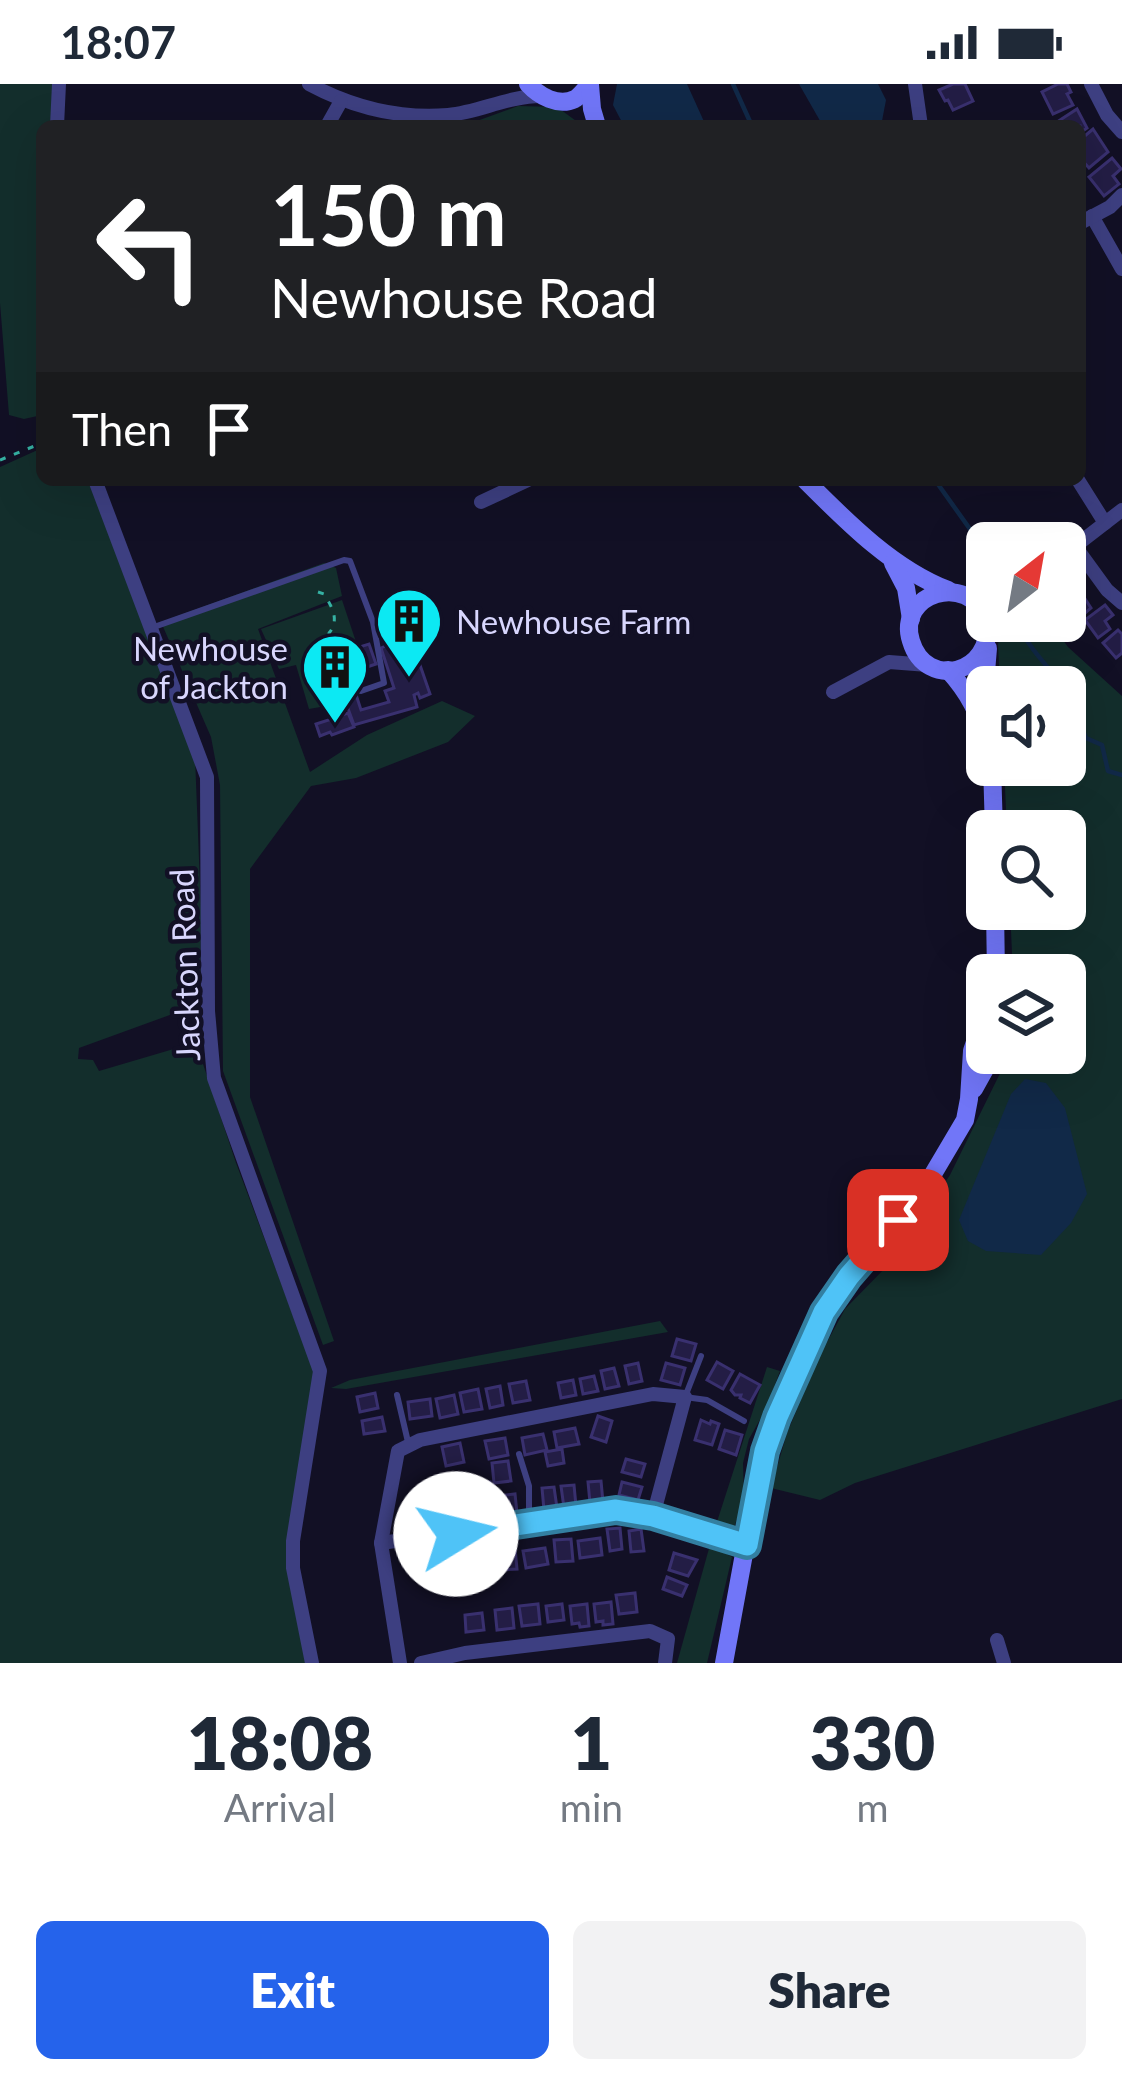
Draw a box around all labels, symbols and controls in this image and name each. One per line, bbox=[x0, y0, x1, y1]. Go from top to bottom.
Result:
text: 18:07 bbox=[60, 15, 176, 69]
text: 150 m bbox=[270, 163, 507, 264]
icon: left bbox=[72, 168, 228, 324]
text: Newhouse Road bbox=[270, 265, 657, 330]
icon: arrive bbox=[196, 396, 262, 462]
text: Then bbox=[72, 402, 172, 456]
north arrow bbox=[966, 522, 1086, 642]
map controls bbox=[966, 522, 1086, 1074]
building icon: Newhouse Farm bbox=[374, 586, 444, 680]
place label: Newhouse Farm bbox=[456, 601, 691, 641]
place label: Newhouse of Jackton bbox=[133, 628, 288, 706]
building icon: Newhouse of Jackton bbox=[300, 632, 370, 726]
button: sound bbox=[966, 666, 1086, 786]
button: search bbox=[966, 810, 1086, 930]
street label: Jackton Road bbox=[161, 868, 207, 1062]
button: layers bbox=[966, 954, 1086, 1074]
pin bbox=[847, 1169, 949, 1271]
icon: arrive bbox=[865, 1187, 931, 1253]
position arrow bbox=[393, 1471, 519, 1597]
text: 18:08 bbox=[187, 1699, 373, 1785]
text: 1 bbox=[571, 1699, 612, 1785]
text: 330 bbox=[810, 1699, 935, 1785]
text: Arrival bbox=[224, 1784, 336, 1830]
text: min bbox=[560, 1784, 623, 1830]
text: m bbox=[856, 1784, 889, 1830]
button: Exit bbox=[36, 1921, 549, 2059]
button: Share bbox=[573, 1921, 1086, 2059]

